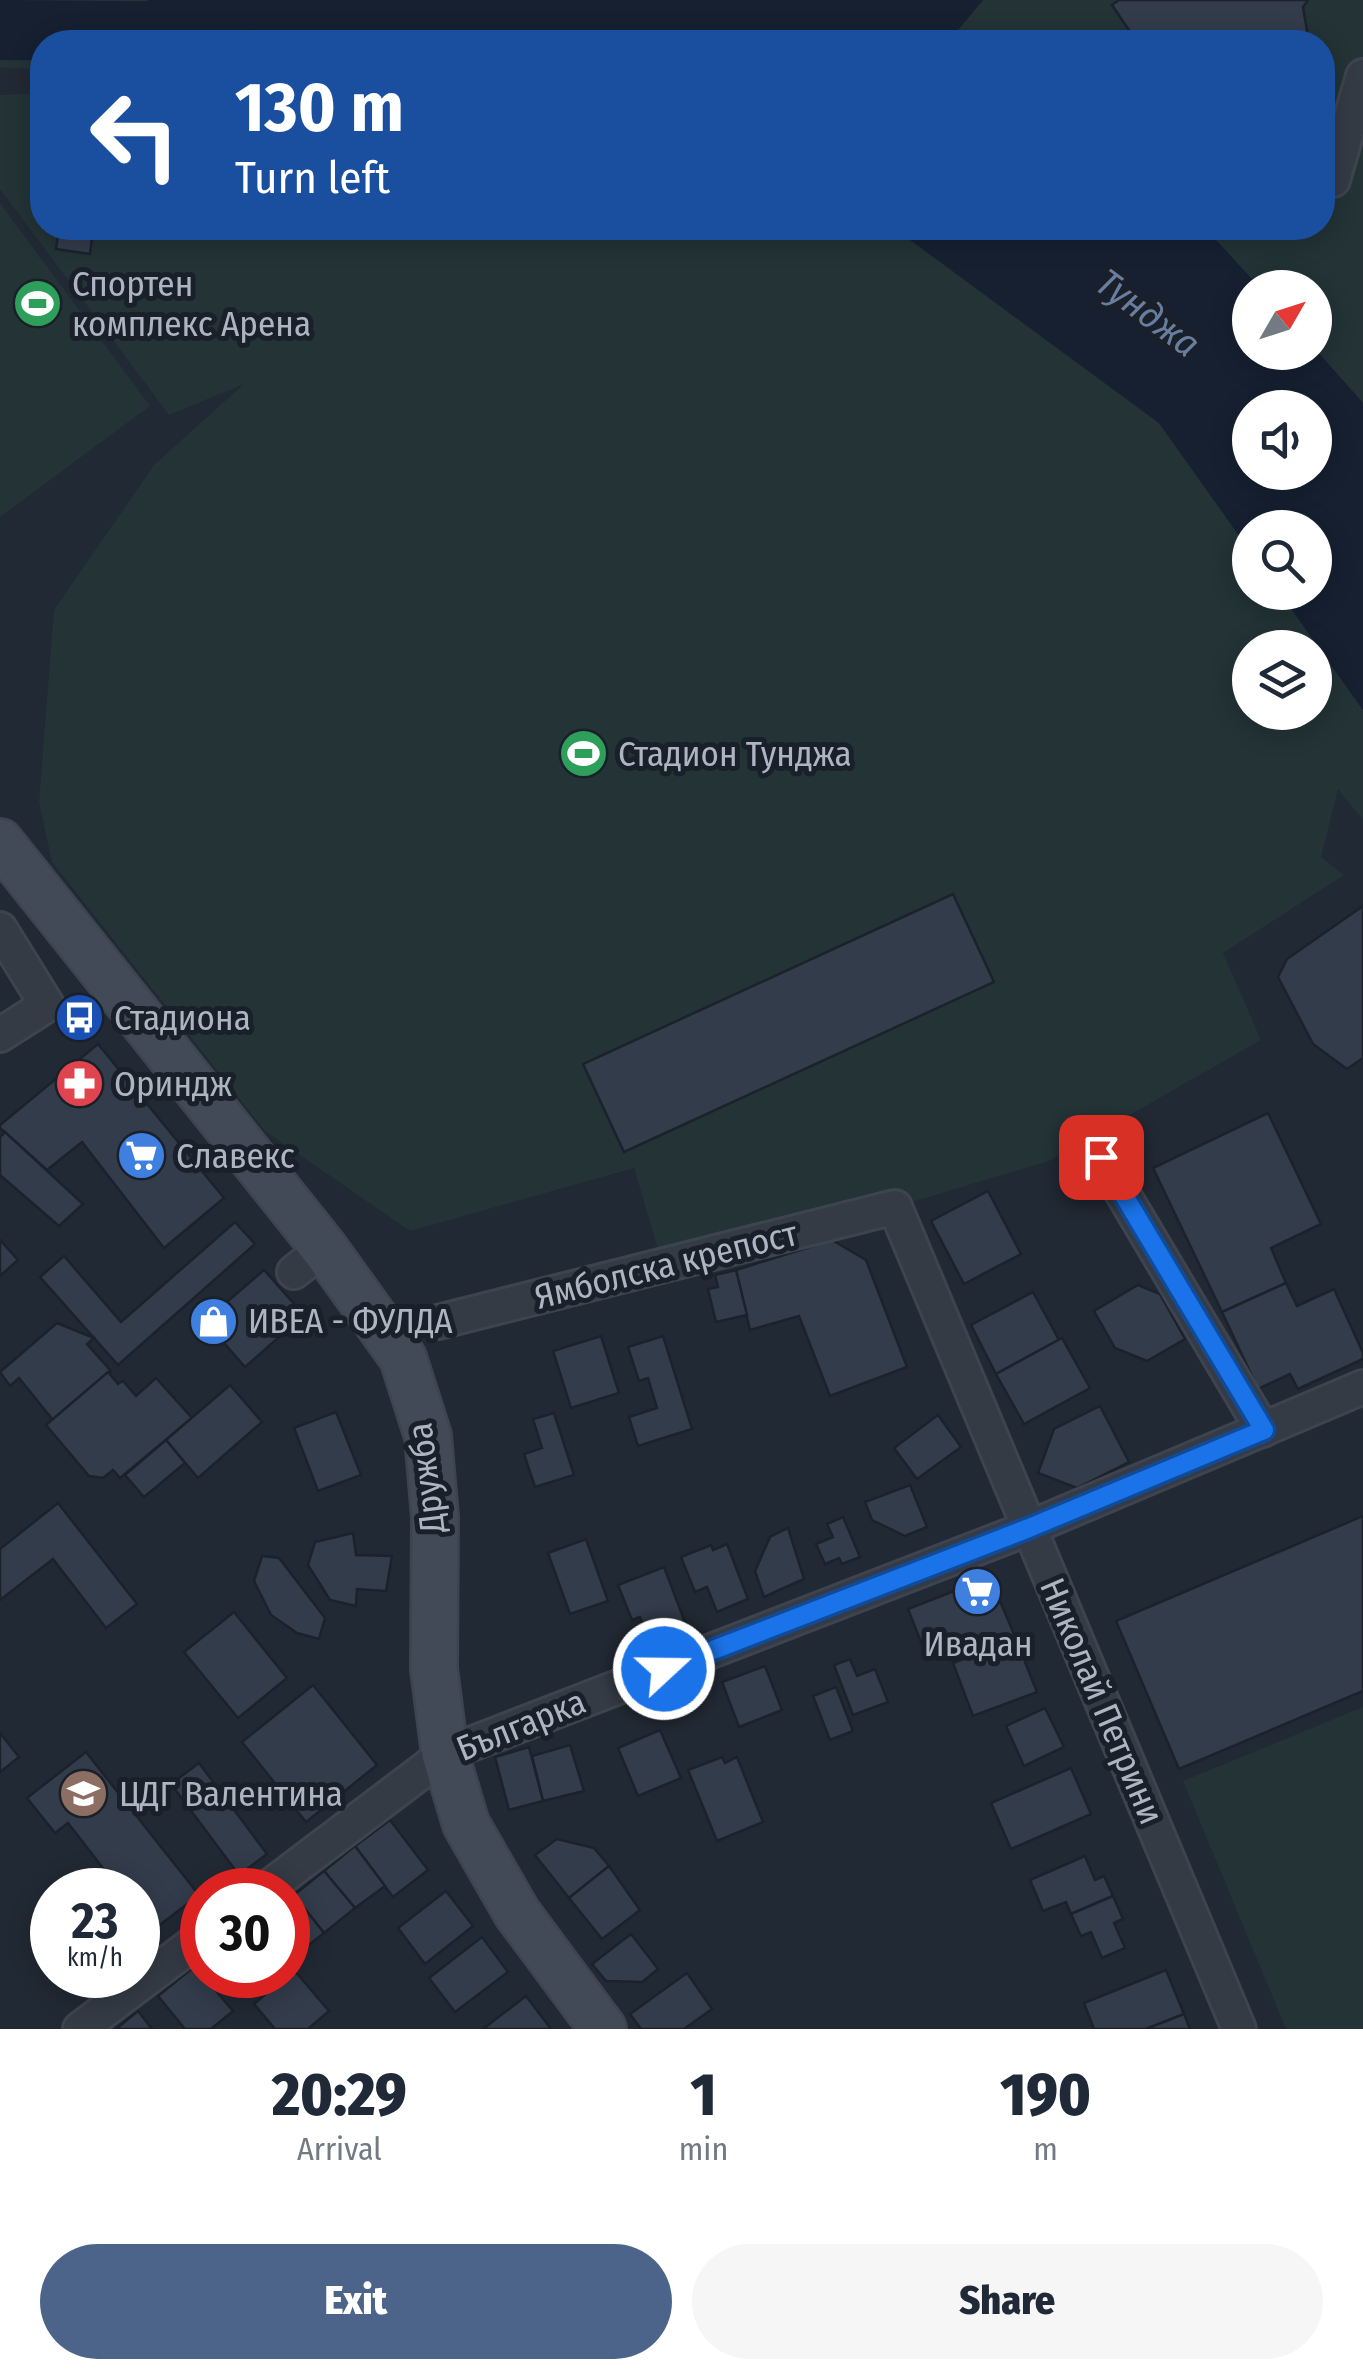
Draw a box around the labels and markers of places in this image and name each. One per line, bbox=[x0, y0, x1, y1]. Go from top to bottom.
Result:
place label: Спортен комплекс Арена bbox=[72, 263, 311, 345]
sports icon: Спортен комплекс Арена bbox=[11, 278, 63, 330]
sports icon: Стадион Тунджа bbox=[557, 728, 609, 780]
place label: Стадион Тунджа bbox=[618, 733, 852, 775]
bus stop icon: Стадиона bbox=[53, 992, 105, 1044]
place label: Стадиона bbox=[114, 997, 251, 1039]
pharmacy icon: Ориндж bbox=[53, 1058, 105, 1110]
place label: Ориндж bbox=[114, 1063, 232, 1105]
pin bbox=[1059, 1115, 1144, 1200]
supermarket icon: Славекс bbox=[115, 1130, 167, 1182]
place label: Славекс bbox=[176, 1135, 295, 1177]
shop icon: ИВЕА - ФУЛДА bbox=[187, 1295, 239, 1347]
place label: ИВЕА - ФУЛДА bbox=[248, 1300, 453, 1342]
supermarket icon: Ивадан bbox=[952, 1566, 1004, 1618]
place label: Ивадан bbox=[923, 1623, 1033, 1665]
school or university icon: ЦДГ Валентина bbox=[58, 1768, 110, 1820]
place label: ЦДГ Валентина bbox=[119, 1773, 343, 1815]

